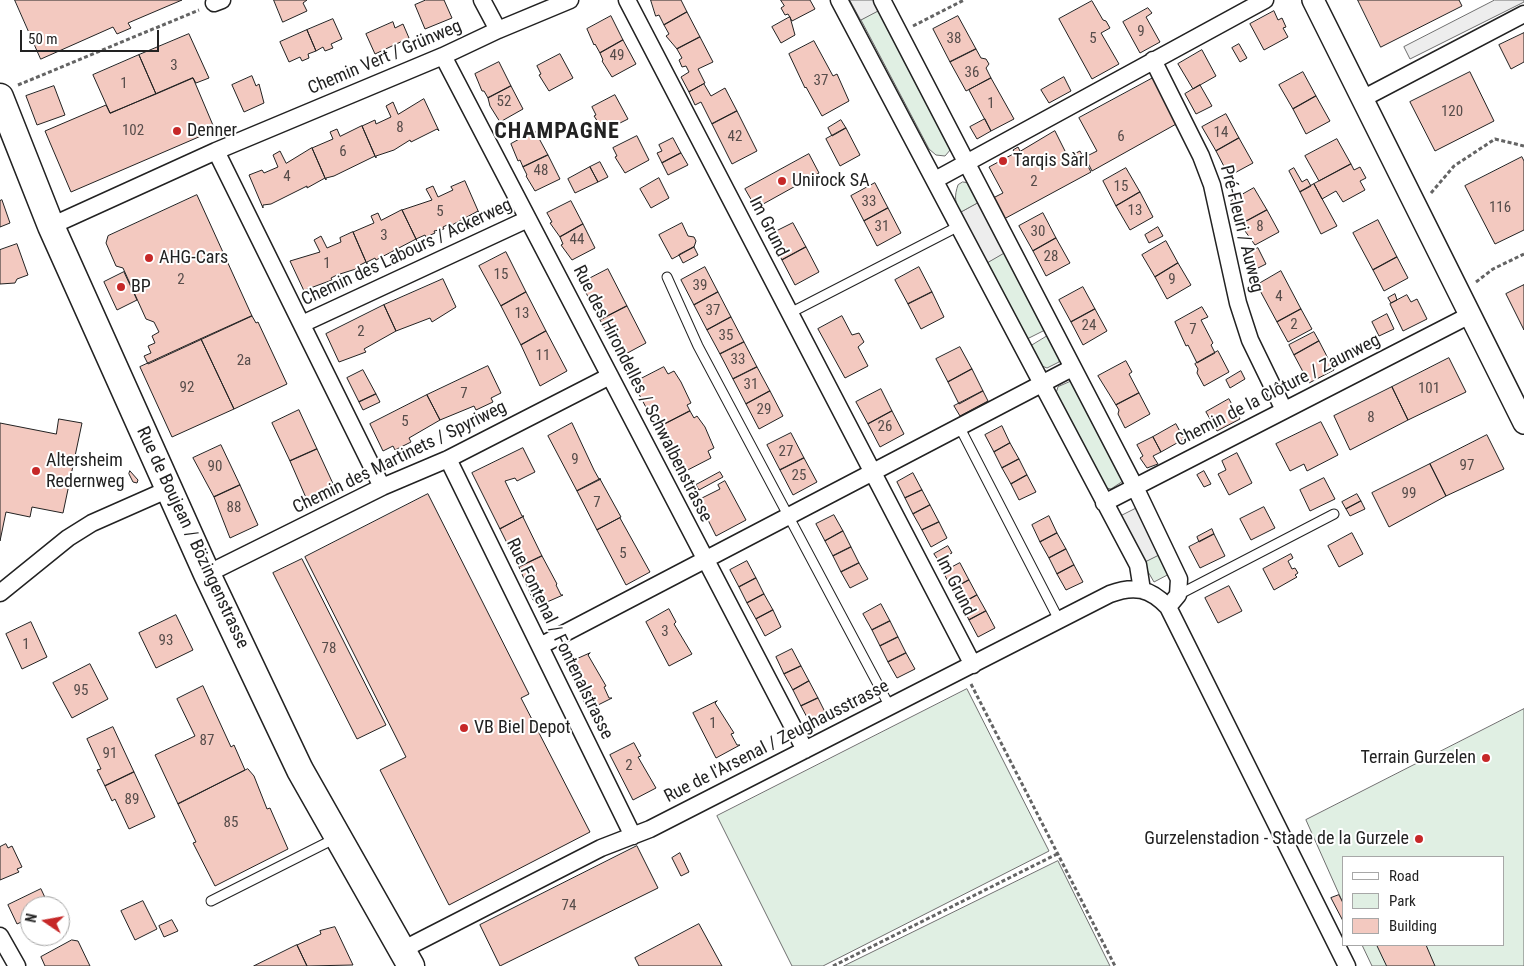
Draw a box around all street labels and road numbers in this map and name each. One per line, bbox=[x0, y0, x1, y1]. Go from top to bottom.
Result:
street label: Chemin Vert / Grünweg bbox=[305, 16, 465, 100]
street label: Pré-Fleuri / Auweg bbox=[1215, 163, 1267, 295]
street label: Im Grund bbox=[744, 193, 792, 261]
street label: Chemin des Labours / Ackerweg bbox=[298, 195, 516, 311]
street label: Rue des Hirondelles / Schwalbenstrasse bbox=[568, 262, 716, 526]
street label: Chemin de la Clôture / Zaunweg bbox=[1172, 330, 1384, 452]
street label: Chemin des Martinets / Spyriweg bbox=[290, 397, 510, 519]
street label: Rue de Boujean / Bözingenstrasse bbox=[131, 424, 253, 652]
street label: Rue Fontenal / Fontenalstrasse bbox=[501, 535, 617, 743]
street label: Im Grund bbox=[931, 552, 979, 620]
street label: Rue de l'Arsenal / Zeughausstrasse bbox=[661, 676, 893, 808]

